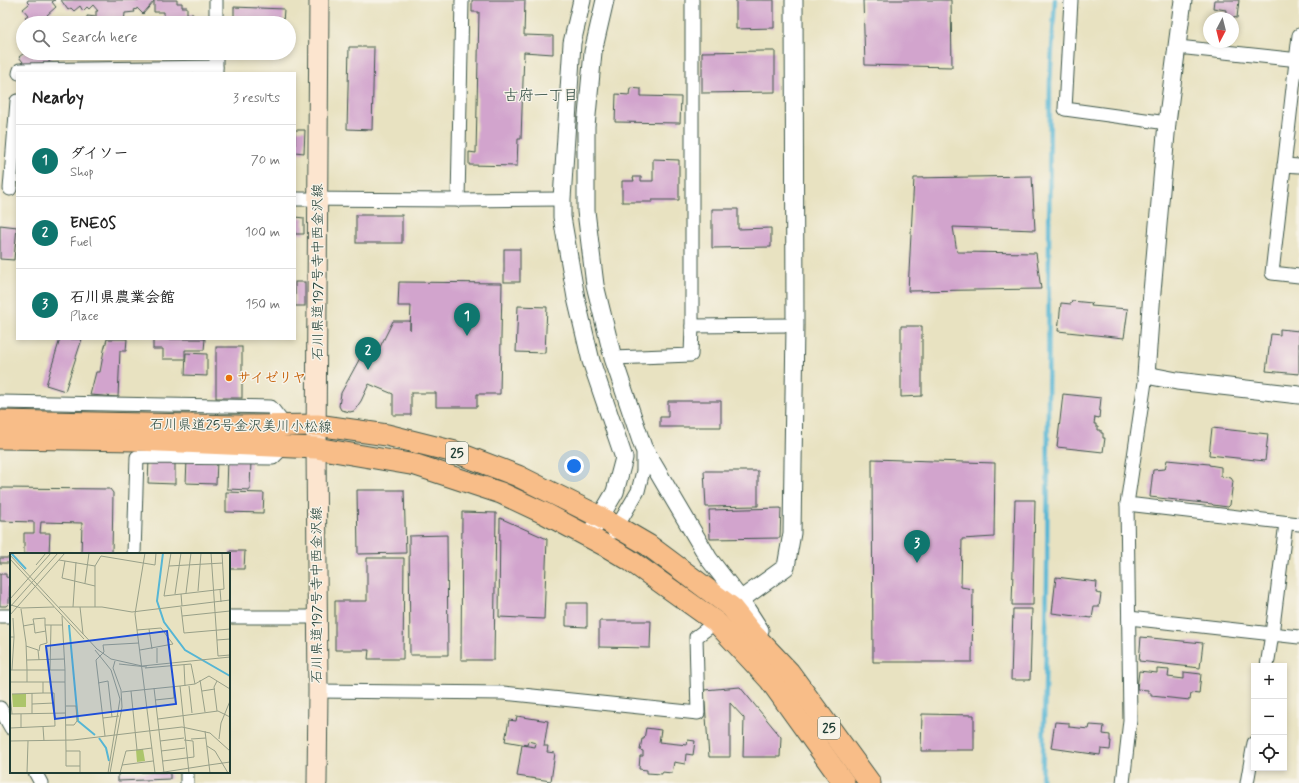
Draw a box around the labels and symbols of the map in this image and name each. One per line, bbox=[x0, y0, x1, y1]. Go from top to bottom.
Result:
north arrow bbox=[1203, 12, 1239, 48]
district label: 古府一丁目 bbox=[503, 86, 579, 106]
street label: 石川県道197号寺中西金沢線 bbox=[309, 184, 327, 360]
pin: 1 bbox=[454, 303, 480, 336]
pin: 2 bbox=[355, 337, 381, 370]
place label: サイゼリヤ bbox=[237, 369, 306, 387]
marker: サイゼリヤ bbox=[224, 373, 234, 383]
street label: 石川県道25号金沢美川小松線 bbox=[150, 415, 332, 437]
road number: 25 bbox=[446, 442, 468, 464]
your location bbox=[564, 456, 584, 476]
street label: 石川県道197号寺中西金沢線 bbox=[308, 507, 326, 683]
pin: 3 bbox=[904, 530, 930, 563]
inset map bbox=[10, 553, 230, 773]
road number: 25 bbox=[818, 717, 840, 739]

